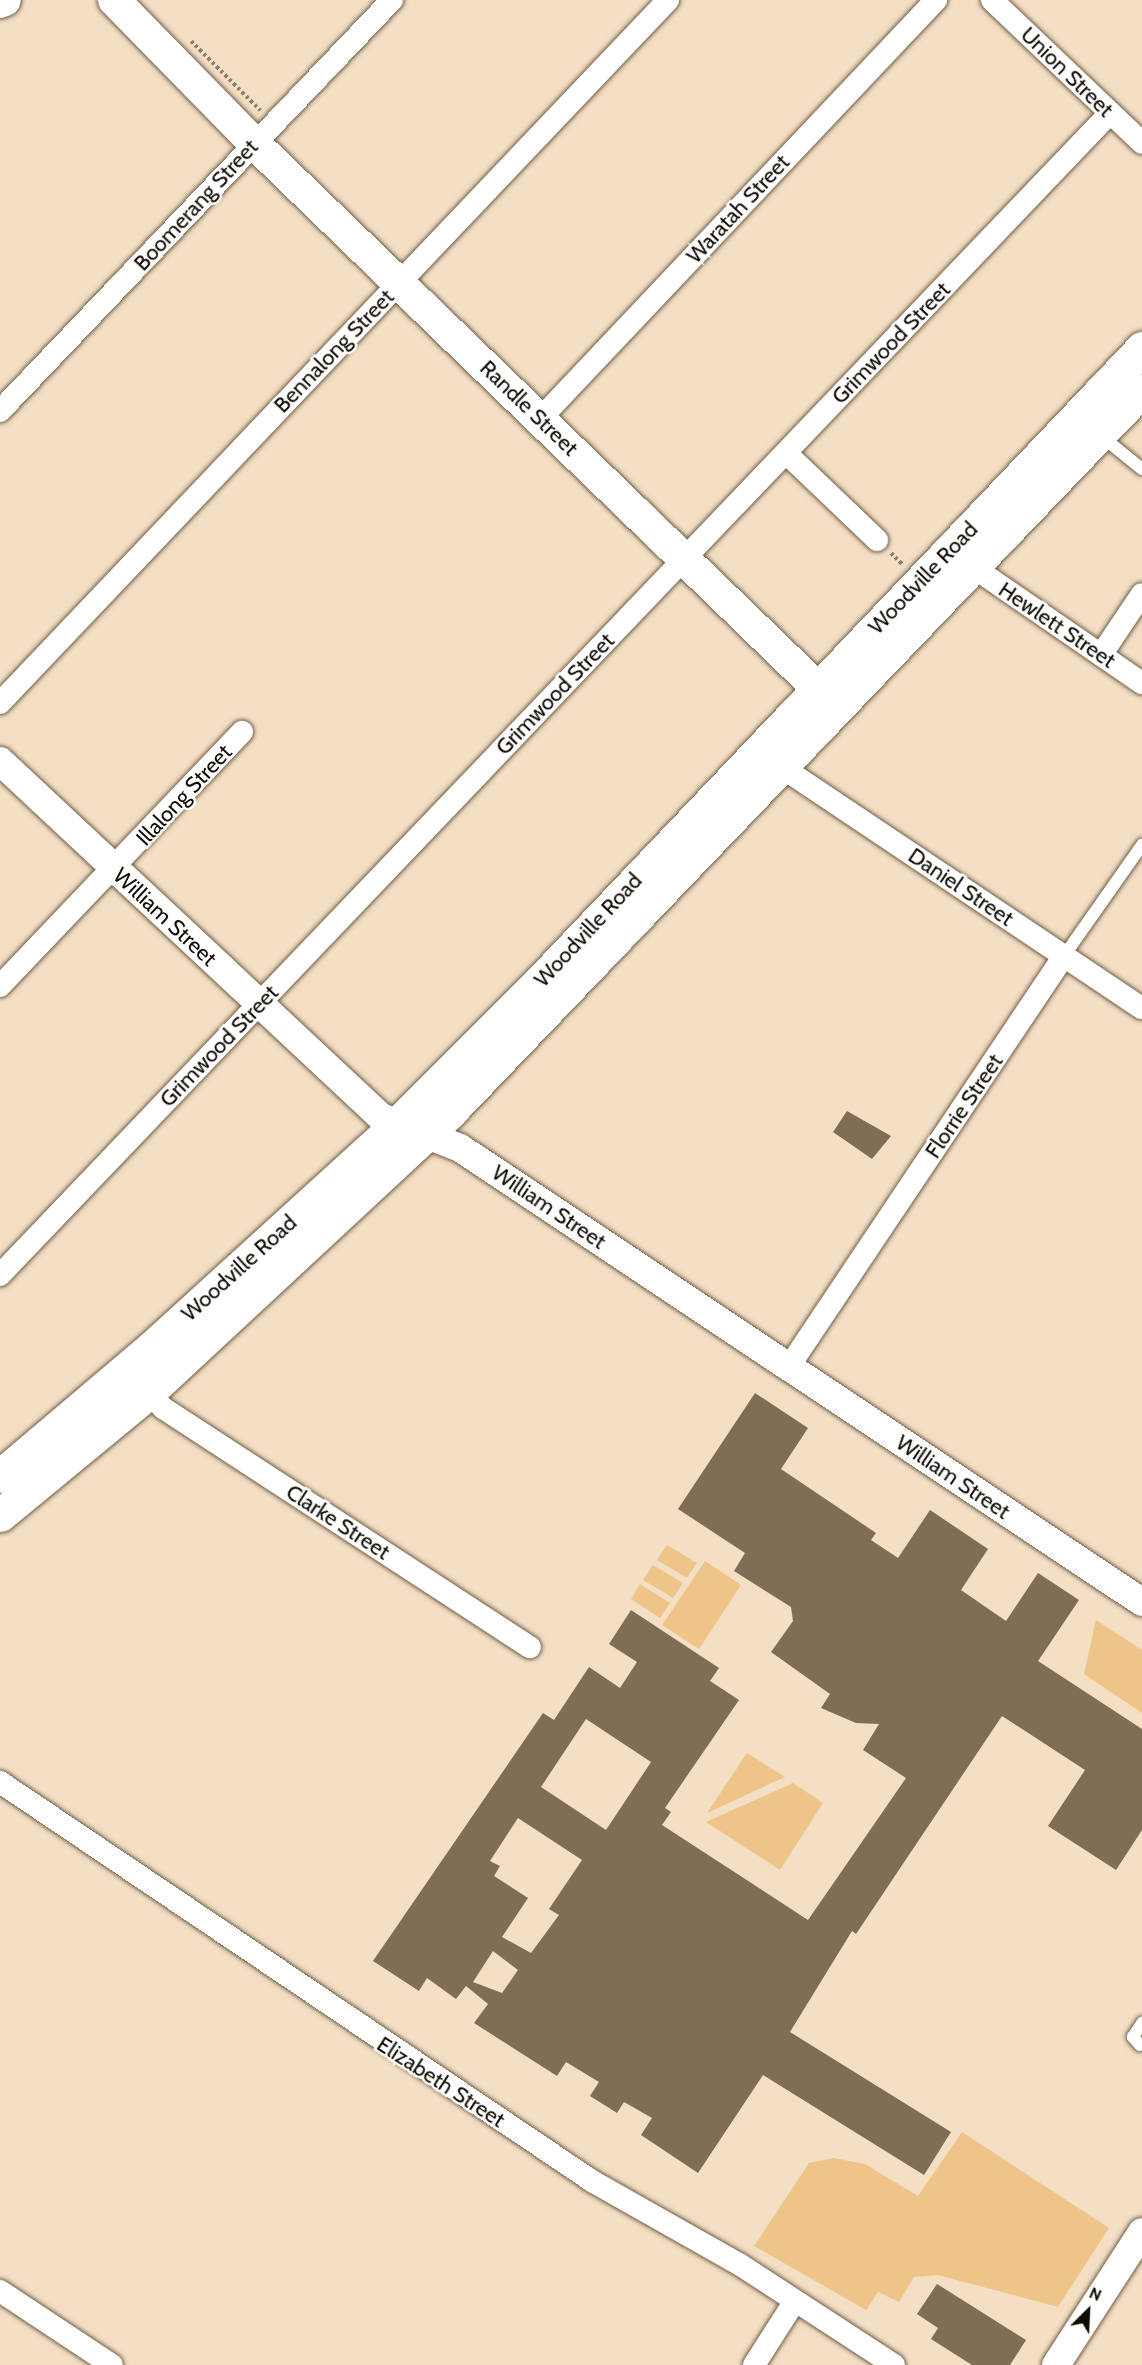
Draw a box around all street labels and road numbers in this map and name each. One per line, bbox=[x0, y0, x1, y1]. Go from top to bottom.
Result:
street label: Union Street bbox=[1015, 21, 1119, 123]
street label: Boomerang Street bbox=[128, 134, 264, 276]
street label: Waratah Street bbox=[681, 149, 795, 269]
street label: Grimwood Street bbox=[826, 277, 956, 409]
street label: Bennalong Street bbox=[268, 284, 400, 418]
street label: Randle Street bbox=[474, 355, 584, 461]
street label: Woodville Road bbox=[863, 516, 983, 640]
street label: Hewlett Street bbox=[994, 576, 1120, 674]
street label: Grimwood Street bbox=[490, 628, 620, 760]
street label: Illalong Street bbox=[131, 739, 237, 851]
street label: Daniel Street bbox=[903, 842, 1019, 932]
street label: William Street bbox=[108, 862, 222, 972]
street label: Woodville Road bbox=[529, 868, 647, 992]
street label: Grimwood Street bbox=[154, 980, 284, 1112]
street label: Florrie Street bbox=[920, 1049, 1008, 1163]
street label: William Street bbox=[487, 1159, 611, 1255]
street label: Woodville Road bbox=[176, 1209, 302, 1327]
street label: William Street bbox=[891, 1429, 1015, 1525]
street label: Clarke Street bbox=[281, 1479, 395, 1565]
street label: Elizabeth Street bbox=[372, 2031, 510, 2133]

